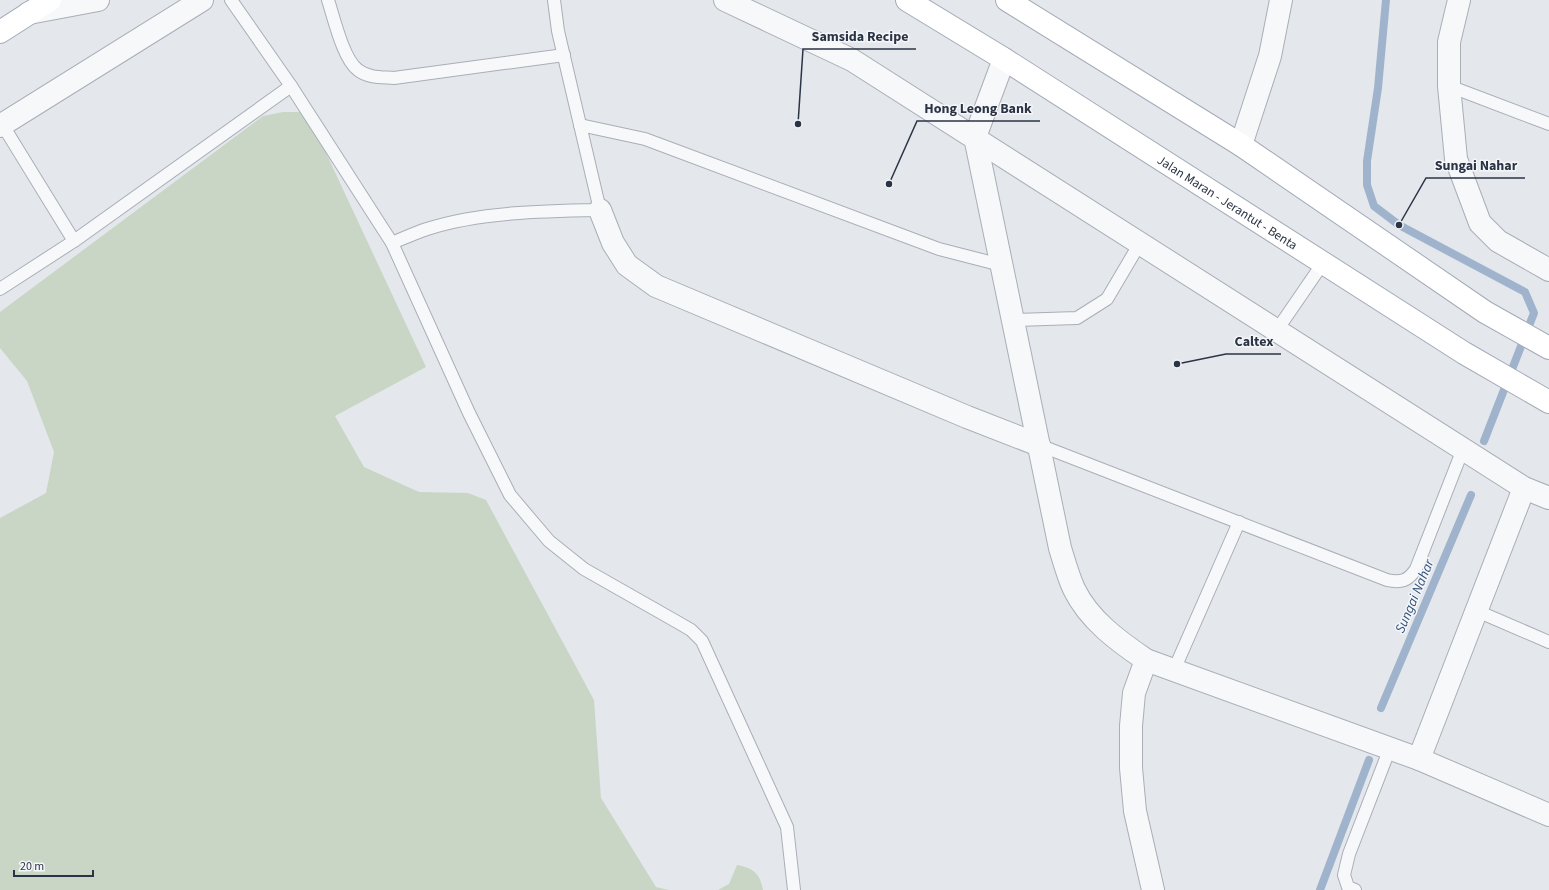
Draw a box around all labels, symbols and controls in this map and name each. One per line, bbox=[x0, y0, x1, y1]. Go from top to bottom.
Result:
callout: Samsida Recipe bbox=[803, 23, 916, 49]
text: Samsida Recipe bbox=[812, 27, 908, 47]
callout: Hong Leong Bank bbox=[917, 95, 1040, 121]
text: Hong Leong Bank bbox=[924, 99, 1032, 119]
street label: Jalan Maran - Jerantut - Benta bbox=[1154, 151, 1301, 254]
callout: Sungai Nahar bbox=[1426, 152, 1525, 178]
text: Sungai Nahar bbox=[1435, 156, 1518, 176]
callout: Caltex bbox=[1226, 328, 1281, 354]
text: Caltex bbox=[1235, 332, 1273, 352]
water label: Sungai Nahar bbox=[1390, 555, 1440, 636]
scale bar bbox=[14, 852, 93, 878]
text: 20 m bbox=[20, 858, 44, 875]

